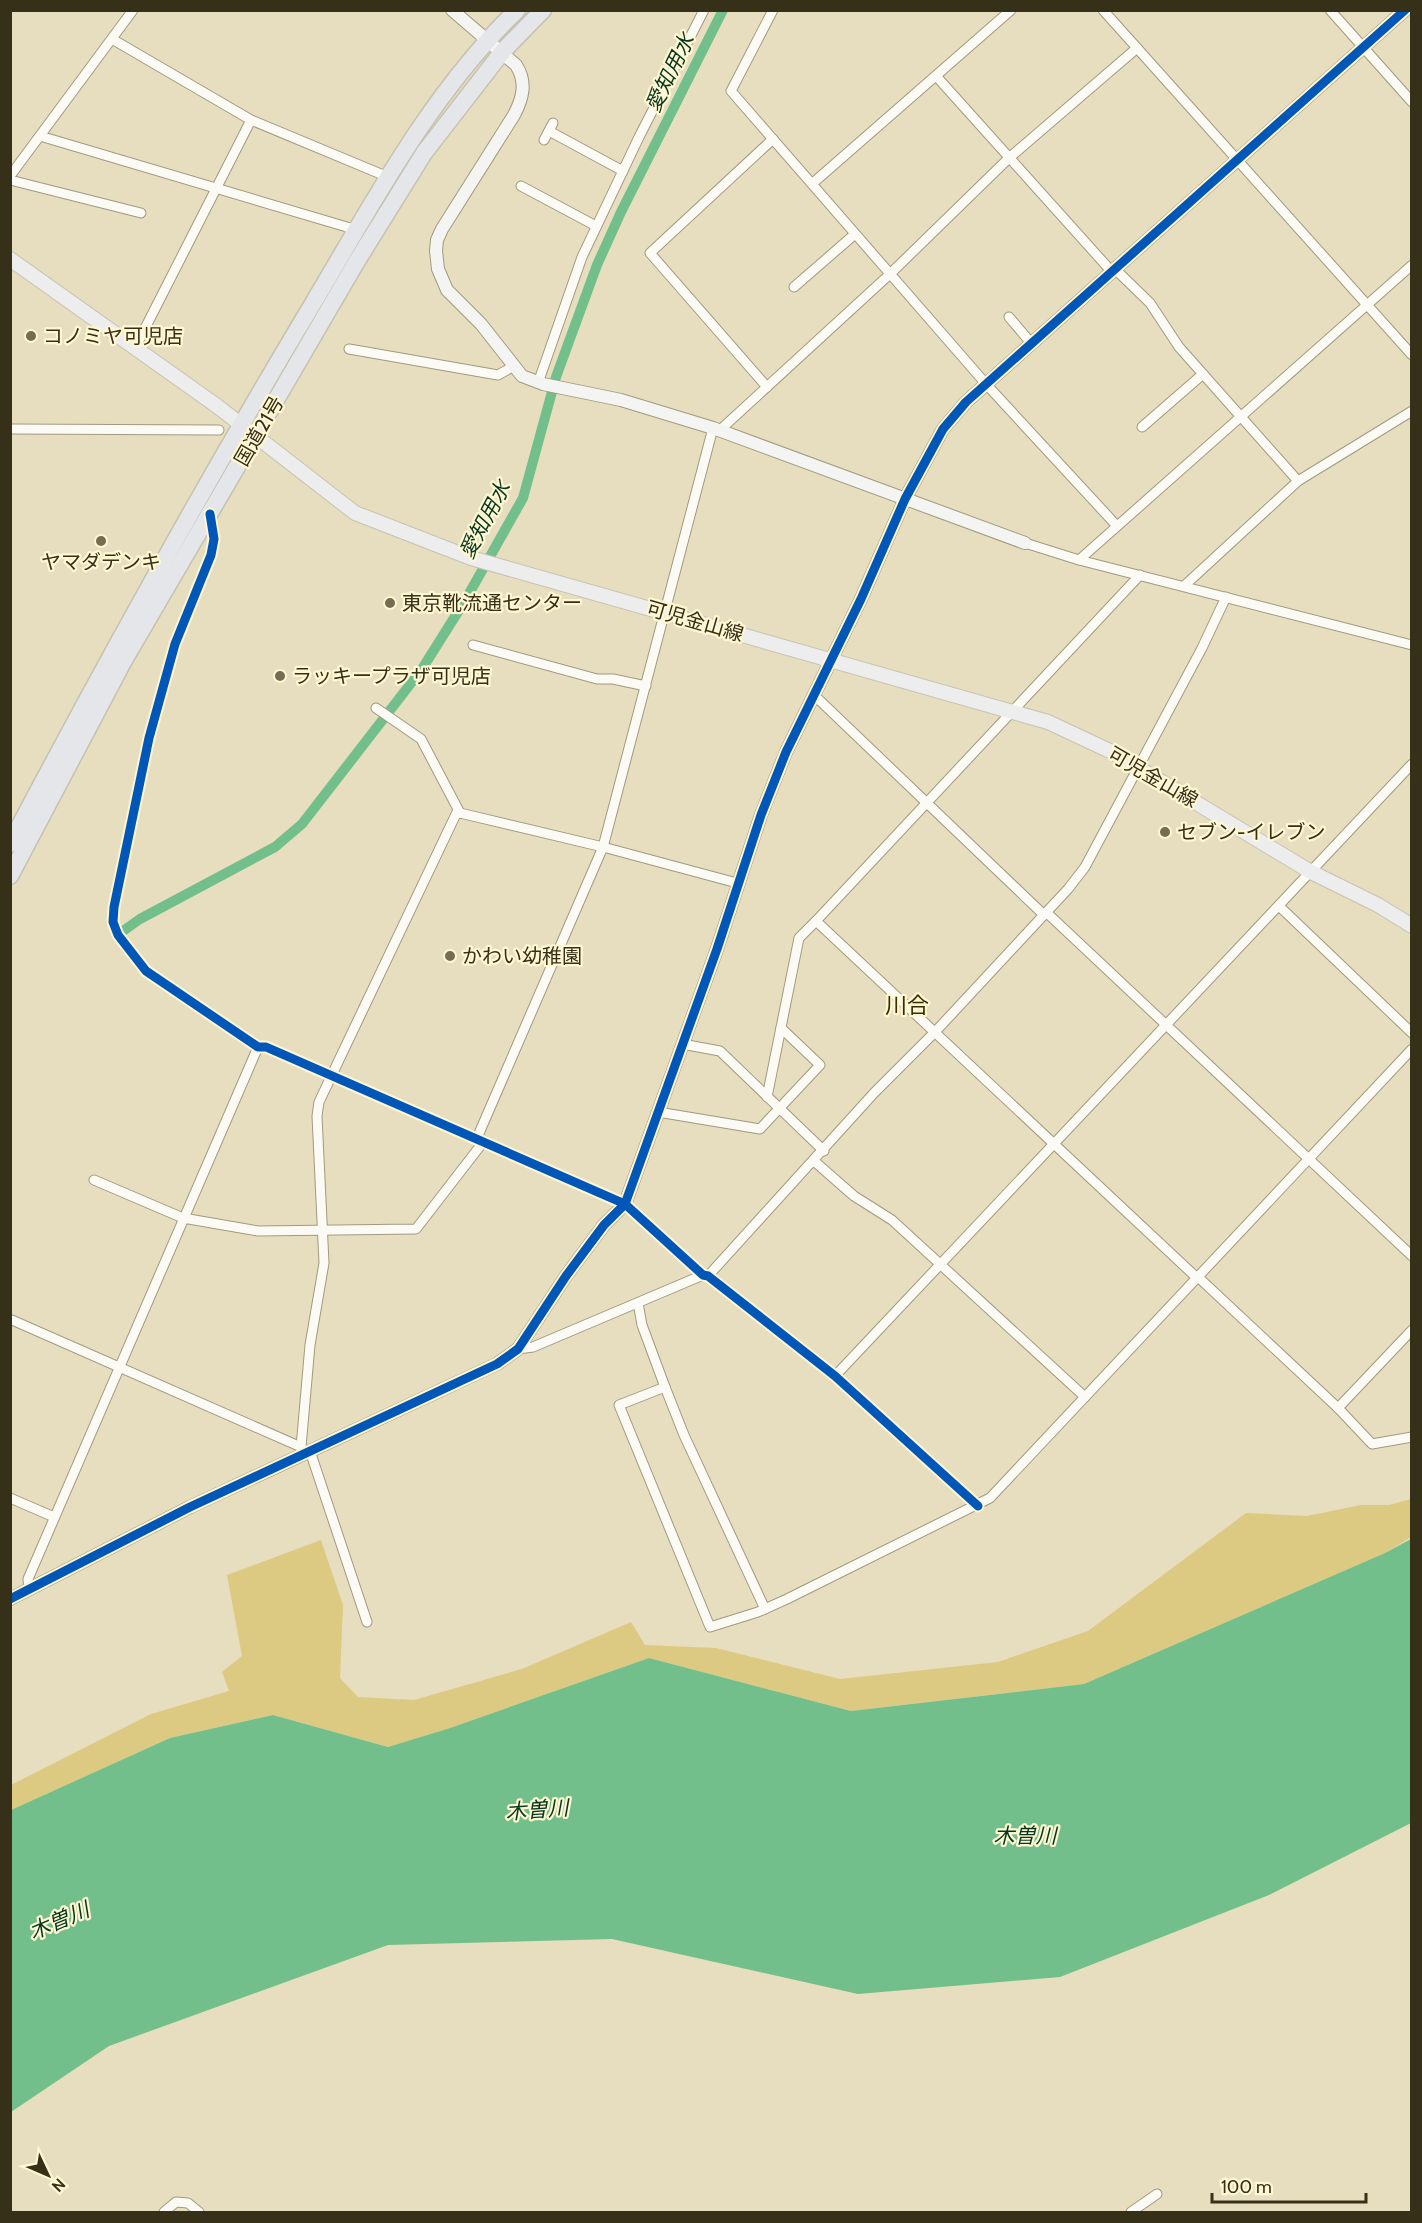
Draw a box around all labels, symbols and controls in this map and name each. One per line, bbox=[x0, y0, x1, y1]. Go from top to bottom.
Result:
water label: 愛知用水 bbox=[640, 28, 700, 116]
place label: コノミヤ可児店 bbox=[43, 324, 183, 348]
marker: コノミヤ可児店 bbox=[24, 329, 38, 343]
street label: 国道21号 bbox=[229, 392, 289, 470]
water label: 愛知用水 bbox=[454, 475, 516, 563]
marker: ヤマダデンキ bbox=[94, 534, 108, 548]
place label: ヤマダデンキ bbox=[41, 550, 161, 574]
place label: 東京靴流通センター bbox=[402, 591, 582, 615]
marker: 東京靴流通センター bbox=[383, 596, 397, 610]
street label: 可児金山線 bbox=[644, 596, 746, 646]
place label: ラッキープラザ可児店 bbox=[292, 664, 491, 688]
marker: ラッキープラザ可児店 bbox=[273, 669, 287, 683]
street label: 可児金山線 bbox=[1104, 742, 1202, 812]
place label: セブン-イレブン bbox=[1177, 820, 1325, 844]
marker: セブン-イレブン bbox=[1158, 825, 1172, 839]
place label: かわい幼稚園 bbox=[462, 944, 582, 968]
marker: かわい幼稚園 bbox=[443, 949, 457, 963]
district label: 川合 bbox=[885, 992, 929, 1019]
water label: 木曽川 bbox=[505, 1795, 571, 1824]
water label: 木曽川 bbox=[994, 1823, 1058, 1848]
water label: 木曽川 bbox=[25, 1896, 95, 1944]
north arrow bbox=[18, 2145, 78, 2205]
scale bar bbox=[1212, 2166, 1366, 2204]
text: N bbox=[48, 2174, 69, 2196]
text: 100 m bbox=[1221, 2176, 1272, 2198]

